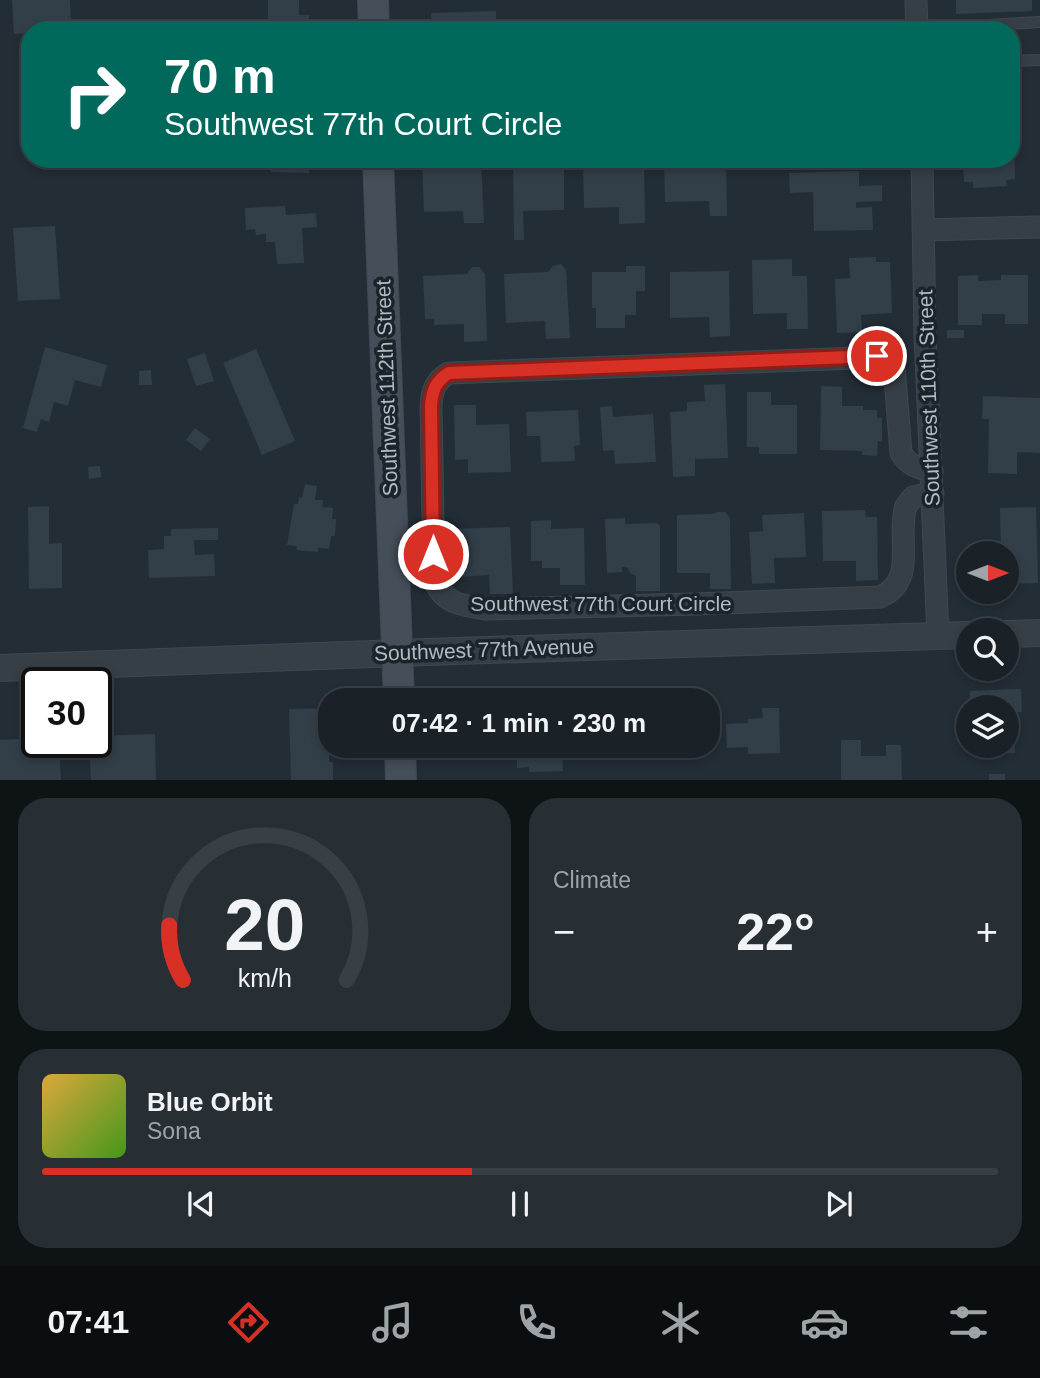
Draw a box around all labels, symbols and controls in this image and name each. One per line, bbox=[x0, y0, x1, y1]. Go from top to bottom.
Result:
icon: right bbox=[49, 49, 140, 140]
text: 70 m bbox=[164, 49, 276, 103]
text: Southwest 77th Court Circle bbox=[164, 106, 562, 142]
street label: Southwest 112th Street bbox=[371, 279, 402, 497]
street label: Southwest 110th Street bbox=[913, 289, 944, 507]
pin bbox=[847, 326, 907, 386]
icon: arrive bbox=[858, 337, 896, 375]
position arrow bbox=[396, 517, 470, 591]
north arrow bbox=[956, 541, 1018, 604]
map controls bbox=[956, 541, 1019, 758]
street label: Southwest 77th Court Circle bbox=[470, 592, 732, 615]
button: search bbox=[956, 618, 1019, 681]
street label: Southwest 77th Avenue bbox=[373, 634, 594, 665]
speed limit sign: 30 bbox=[21, 667, 112, 758]
button: layers bbox=[956, 695, 1019, 758]
text: 07:42 · 1 min · 230 m bbox=[392, 708, 646, 738]
text: Climate bbox=[553, 867, 631, 893]
text: 20 bbox=[224, 885, 305, 966]
text: 22° bbox=[736, 903, 815, 961]
text: − bbox=[553, 911, 575, 953]
text: + bbox=[976, 911, 998, 953]
text: km/h bbox=[237, 964, 292, 992]
text: Blue Orbit bbox=[147, 1087, 273, 1117]
text: Sona bbox=[147, 1118, 201, 1144]
icon: previous bbox=[182, 1185, 220, 1223]
icon: pause bbox=[501, 1185, 539, 1223]
icon: next bbox=[820, 1185, 858, 1223]
icon: directions bbox=[224, 1298, 273, 1347]
icon: music bbox=[368, 1298, 417, 1347]
icon: phone bbox=[512, 1298, 561, 1347]
icon: climate bbox=[656, 1298, 705, 1347]
icon: car bbox=[800, 1298, 849, 1347]
icon: filters bbox=[944, 1298, 993, 1347]
text: 07:41 bbox=[47, 1304, 129, 1340]

